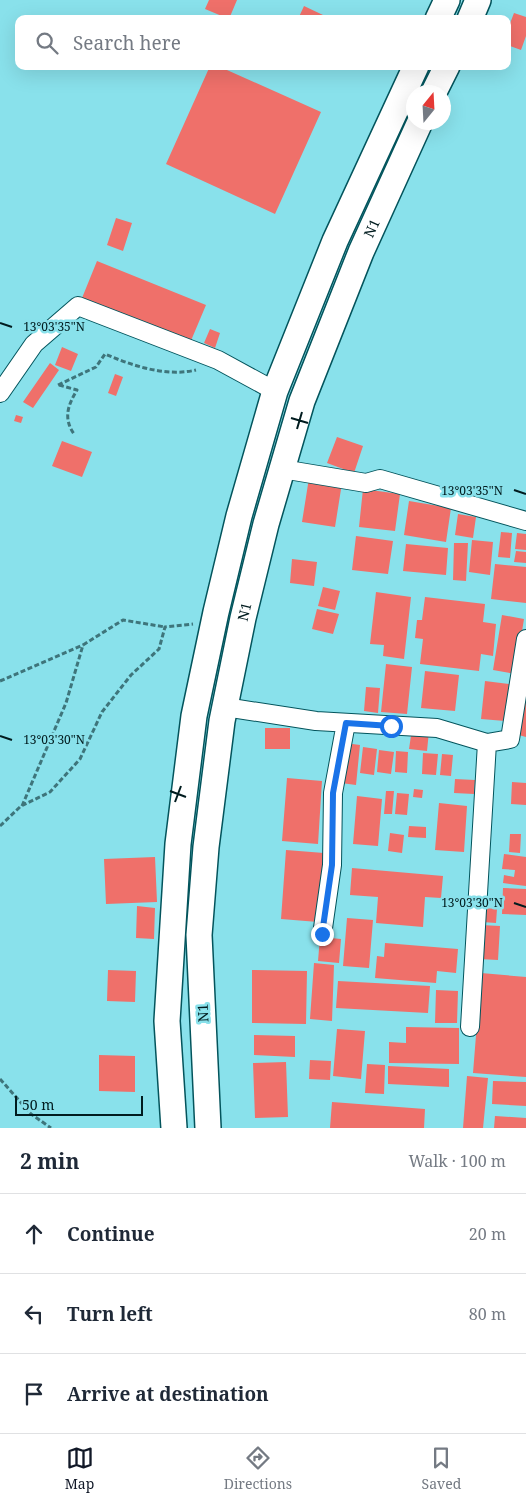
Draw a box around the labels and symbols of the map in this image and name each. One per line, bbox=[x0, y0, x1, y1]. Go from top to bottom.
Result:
north arrow bbox=[406, 85, 451, 130]
street label: N1 bbox=[359, 216, 384, 240]
text: 13°03'35"N bbox=[23, 318, 85, 335]
text: 13°03'35"N bbox=[441, 482, 503, 499]
street label: N1 bbox=[233, 600, 255, 623]
route start bbox=[380, 715, 403, 738]
text: 13°03'30"N bbox=[23, 731, 85, 748]
text: 13°03'30"N bbox=[441, 894, 503, 911]
route end bbox=[311, 923, 334, 946]
street label: N1 bbox=[193, 1003, 212, 1023]
scale bar bbox=[15, 1093, 142, 1116]

